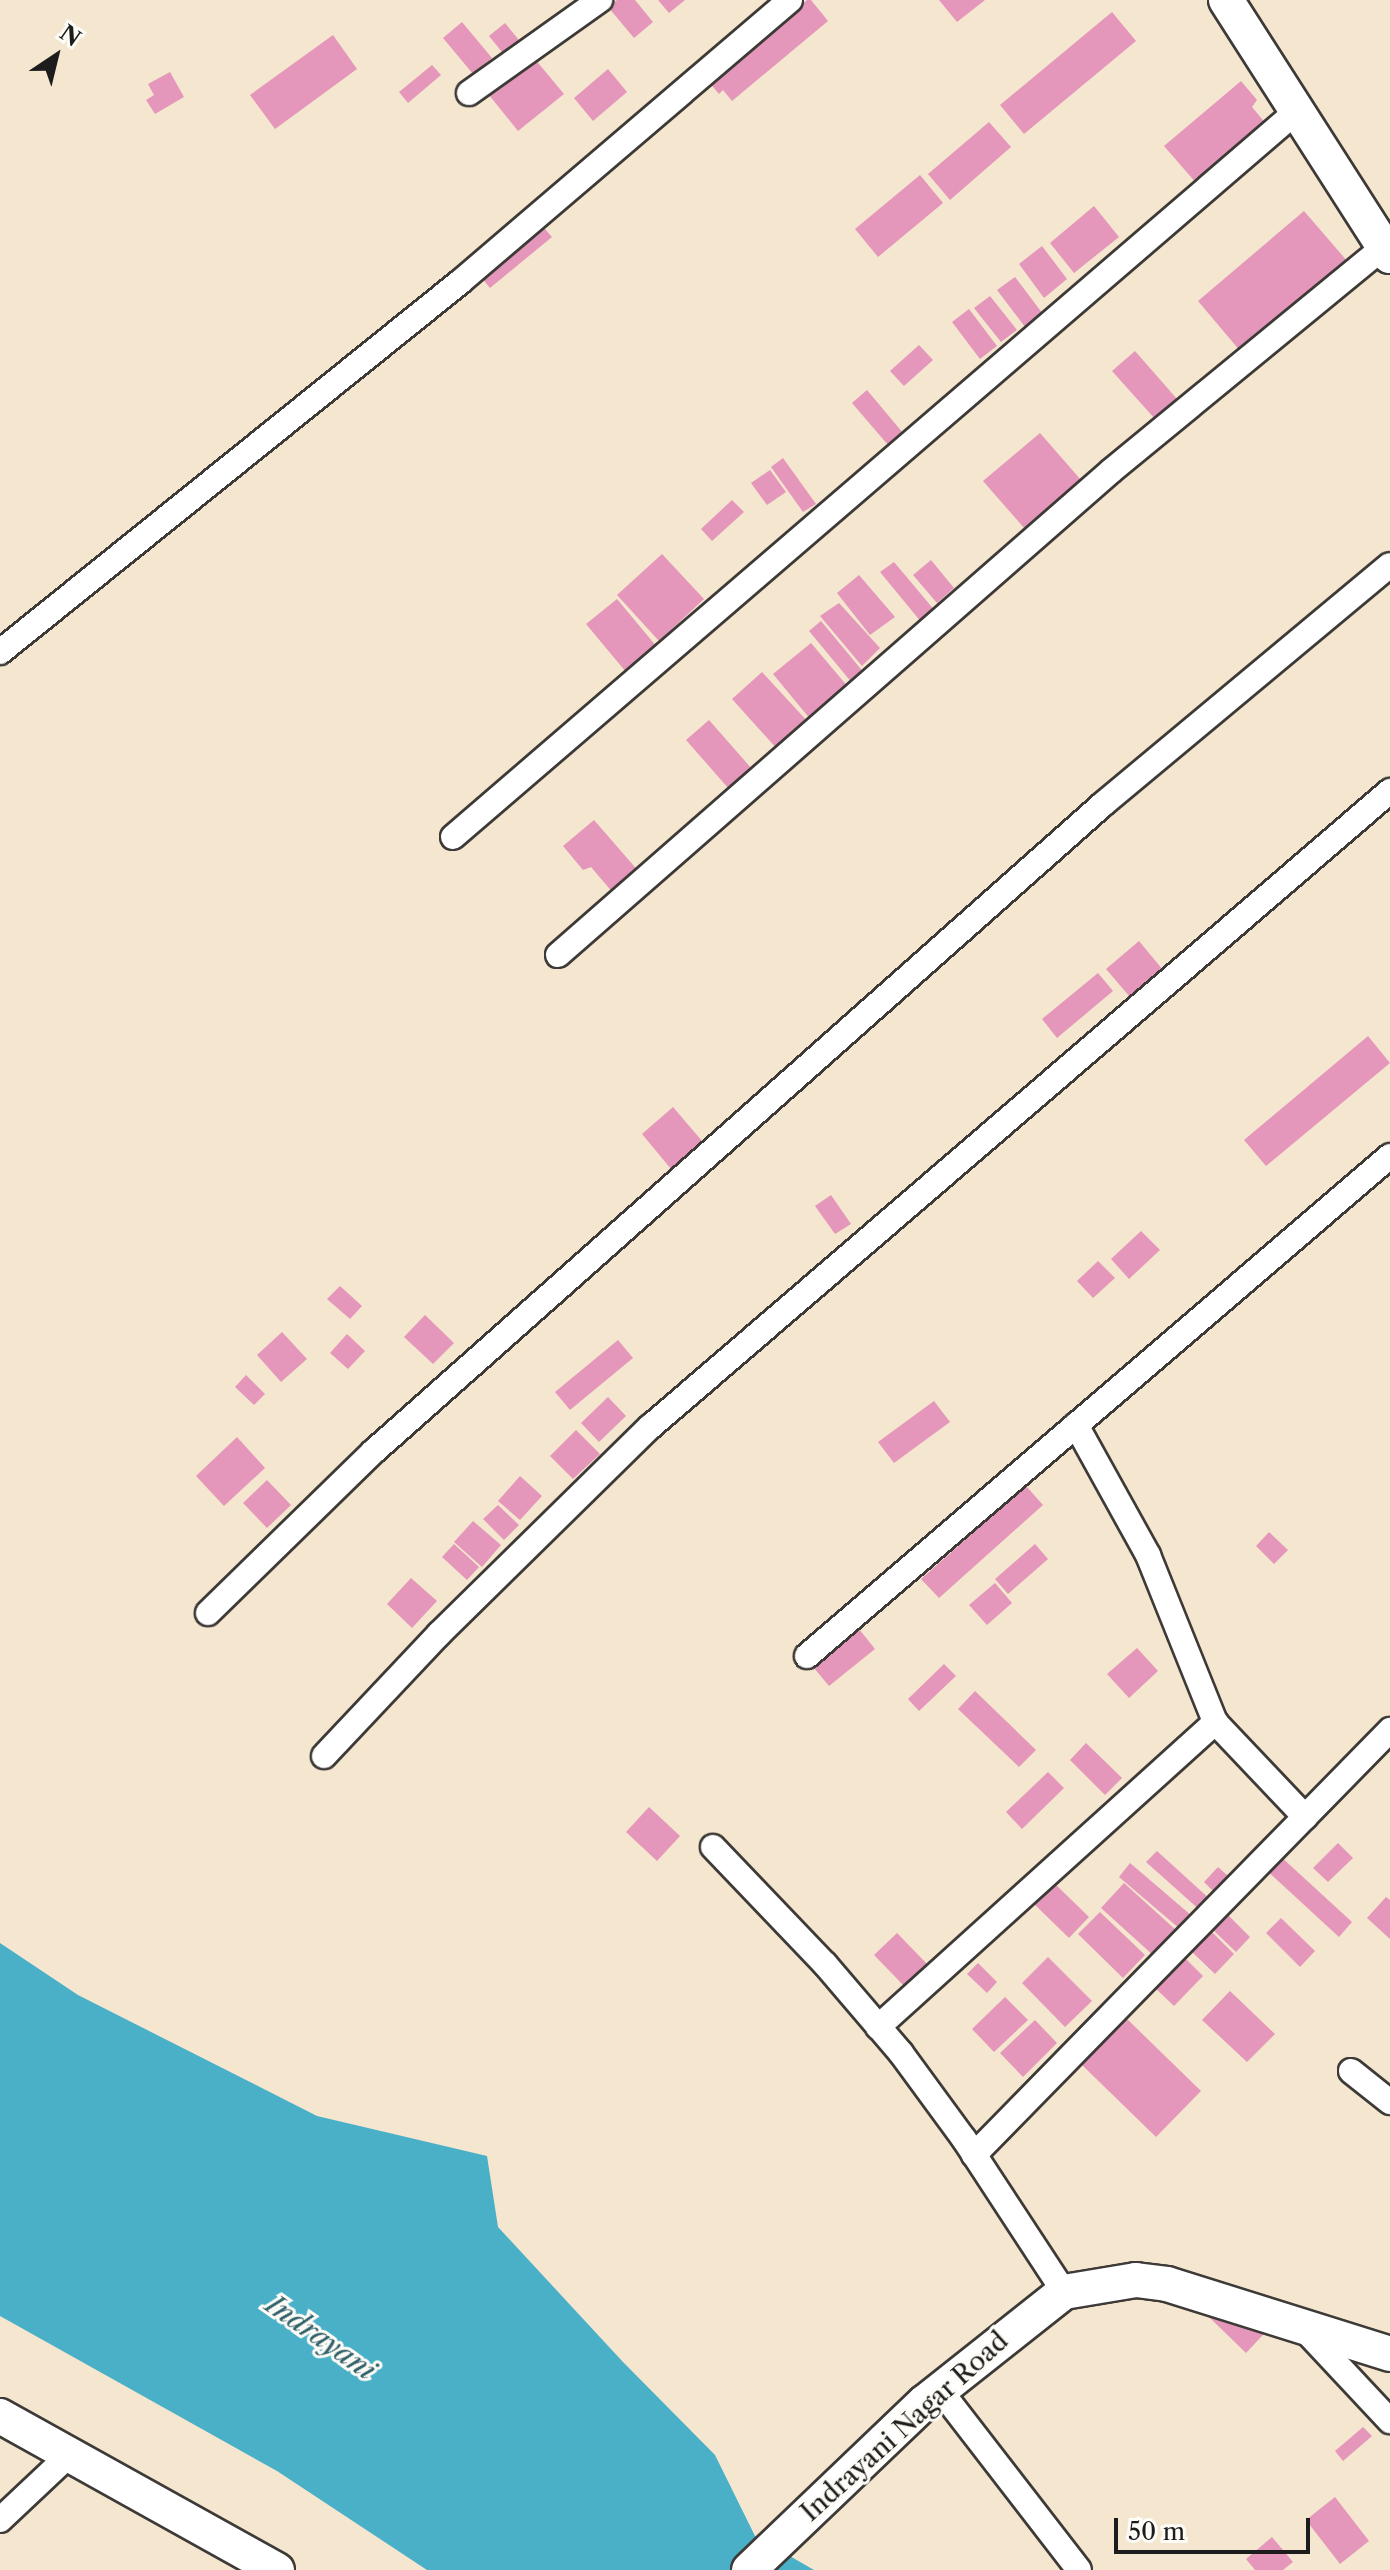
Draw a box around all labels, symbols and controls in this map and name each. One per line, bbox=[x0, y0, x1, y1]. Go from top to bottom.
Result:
north arrow bbox=[16, 16, 96, 96]
text: N bbox=[54, 19, 86, 52]
water label: Indrayani bbox=[260, 2287, 382, 2387]
street label: Indrayani Nagar Road bbox=[795, 2326, 1015, 2528]
scale bar bbox=[1118, 2502, 1314, 2552]
text: 50 m bbox=[1128, 2517, 1185, 2546]

